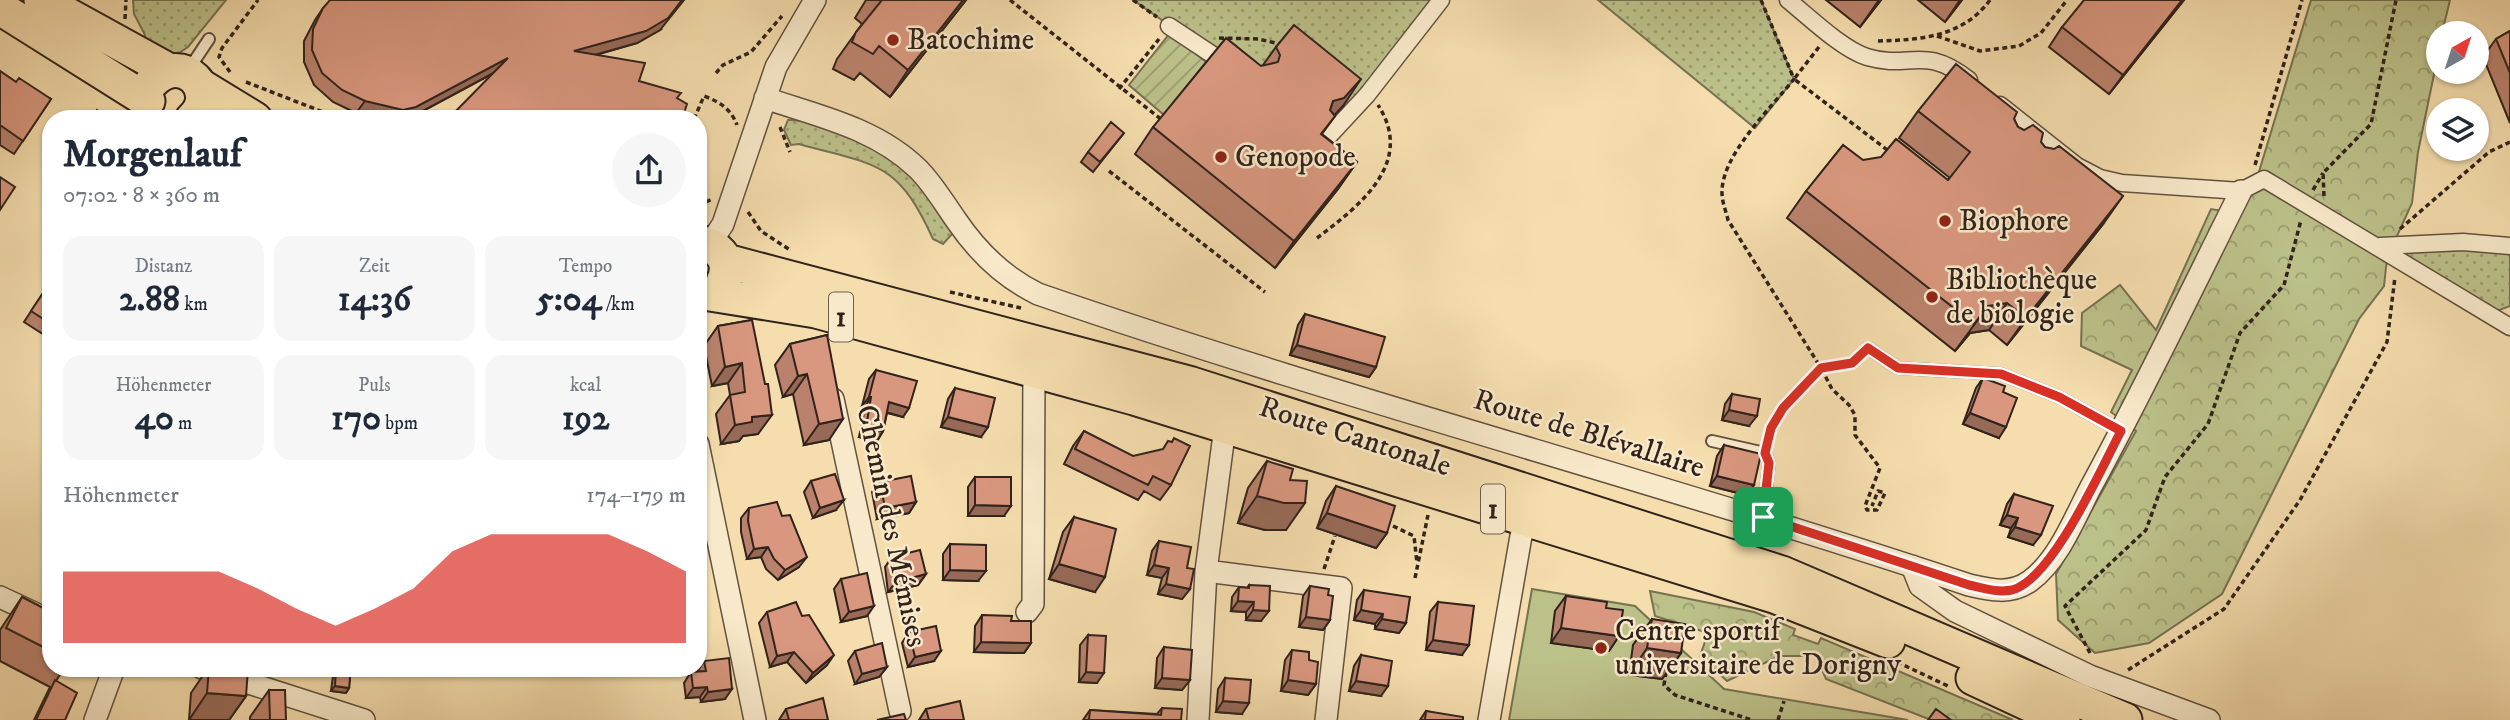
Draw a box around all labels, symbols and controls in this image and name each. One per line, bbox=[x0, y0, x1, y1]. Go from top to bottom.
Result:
north arrow bbox=[2426, 21, 2488, 84]
map controls bbox=[2426, 21, 2489, 161]
place label: Batochime bbox=[907, 22, 1034, 59]
marker: Batochime bbox=[885, 32, 901, 48]
button: layers bbox=[2426, 98, 2489, 161]
text: Morgenlauf bbox=[63, 131, 242, 179]
button: share bbox=[612, 133, 686, 207]
place label: Genopode bbox=[1235, 139, 1356, 176]
marker: Genopode bbox=[1213, 149, 1229, 165]
text: 07:02 · 8 × 360 m bbox=[63, 181, 220, 210]
place label: Biophore bbox=[1959, 203, 2069, 240]
marker: Biophore bbox=[1937, 213, 1953, 229]
text: Distanz bbox=[135, 255, 192, 278]
text: Zeit bbox=[359, 255, 390, 278]
text: Tempo bbox=[559, 255, 612, 278]
place label: Bibliothèque de biologie bbox=[1946, 262, 2097, 333]
text: 2.88 bbox=[119, 278, 180, 322]
text: 14:36 bbox=[338, 278, 411, 322]
text: 5:04 bbox=[536, 278, 602, 322]
marker: Bibliothèque de biologie bbox=[1924, 289, 1940, 305]
road number: 1 bbox=[829, 292, 853, 342]
text: km bbox=[180, 293, 208, 316]
text: /km bbox=[602, 293, 635, 316]
text: Höhenmeter bbox=[116, 374, 211, 397]
text: Puls bbox=[358, 374, 391, 397]
text: kcal bbox=[570, 374, 601, 397]
street label: Route de Blévallaire bbox=[1469, 381, 1709, 487]
street label: Route Cantonale bbox=[1254, 389, 1456, 485]
text: 40 bbox=[135, 397, 174, 441]
text: 170 bbox=[331, 397, 381, 441]
text: 192 bbox=[562, 397, 609, 441]
street label: Chemin des Mémises bbox=[847, 402, 935, 650]
text: m bbox=[174, 412, 192, 435]
text: bpm bbox=[381, 412, 418, 435]
text: Höhenmeter bbox=[63, 481, 179, 510]
text: 174–179 m bbox=[586, 481, 686, 510]
road number: 1 bbox=[1481, 484, 1505, 534]
pin bbox=[1733, 487, 1793, 547]
icon: arrive bbox=[1744, 498, 1782, 536]
place label: Centre sportif universitaire de Dorigny bbox=[1615, 613, 1902, 684]
marker: Centre sportif universitaire de Dorigny bbox=[1593, 640, 1609, 656]

